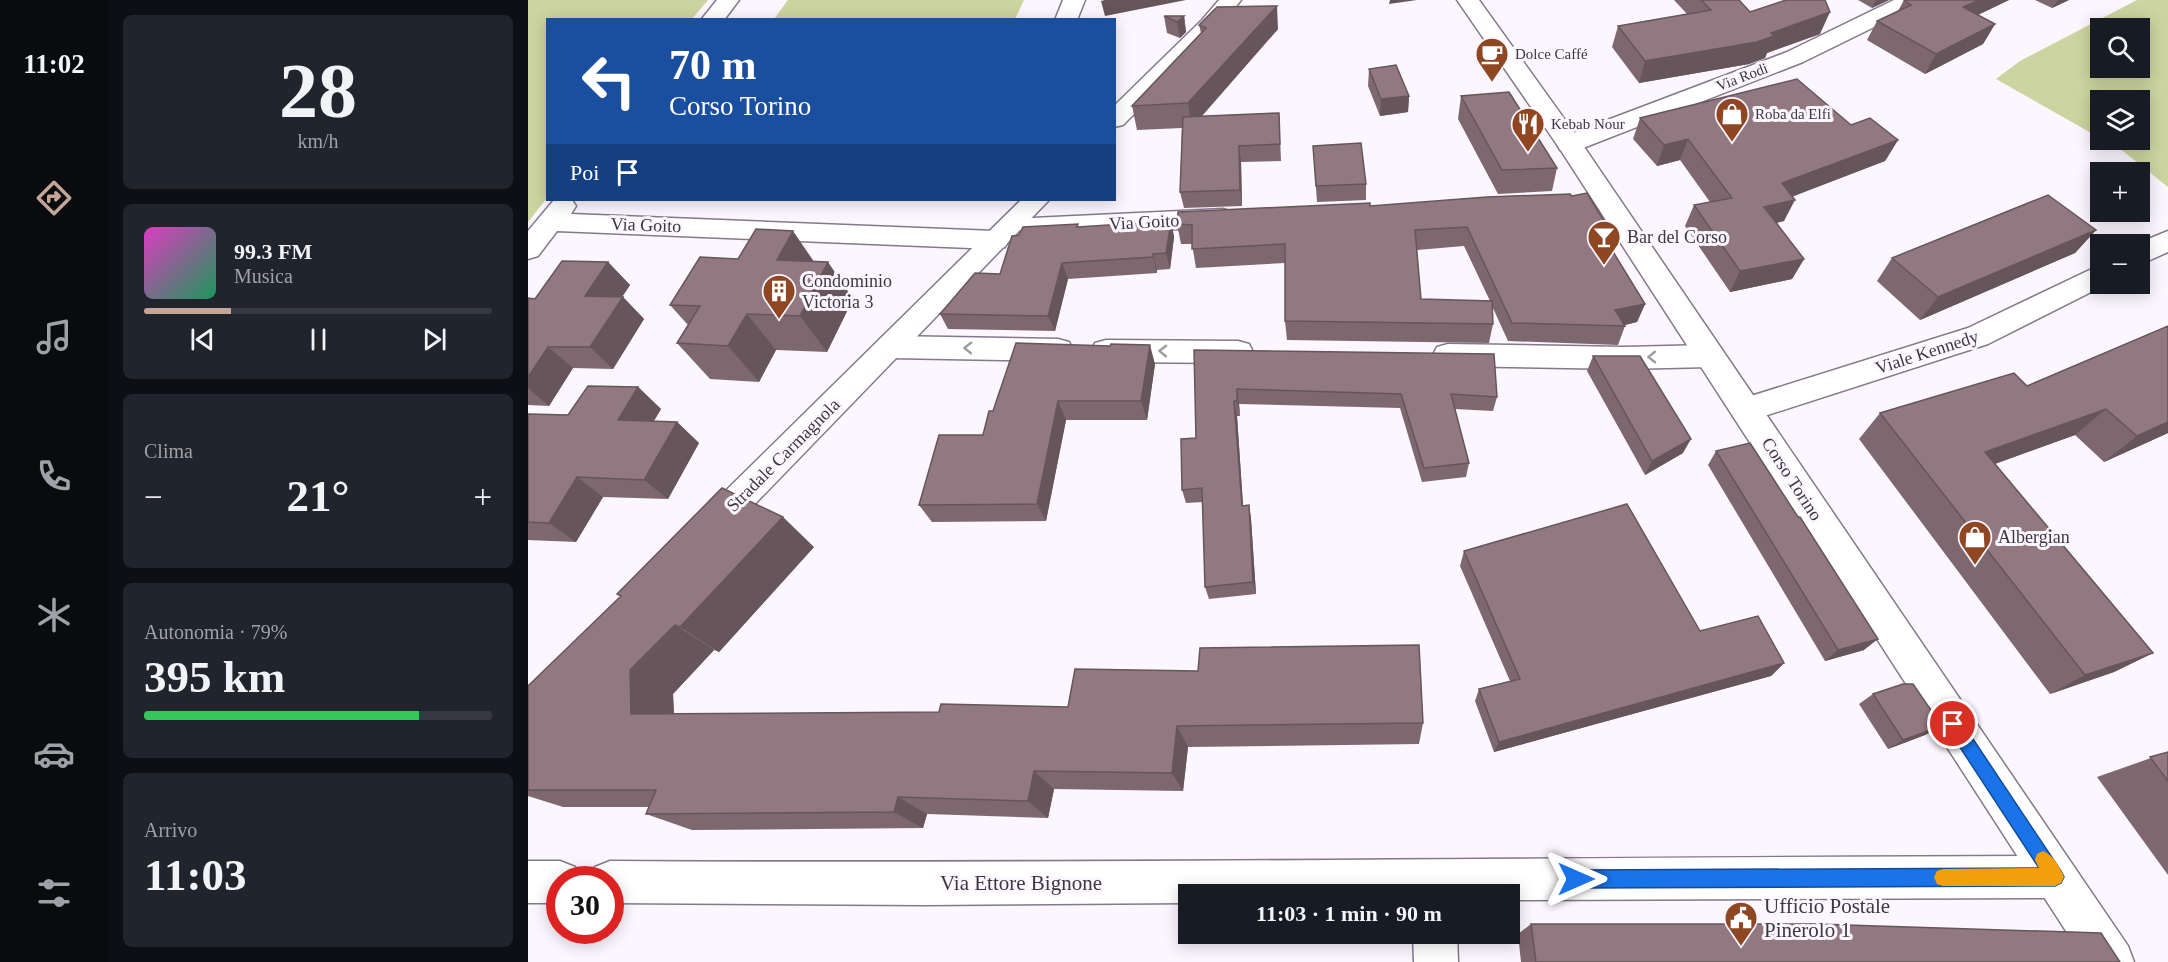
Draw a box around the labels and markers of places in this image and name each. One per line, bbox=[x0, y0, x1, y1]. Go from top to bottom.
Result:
cafe icon: Dolce Caffé bbox=[1474, 36, 1510, 83]
place label: Dolce Caffé bbox=[1515, 46, 1588, 62]
shop icon: Roba da Elfi bbox=[1714, 96, 1750, 143]
restaurant icon: Kebab Nour bbox=[1510, 106, 1546, 153]
place label: Roba da Elfi bbox=[1755, 106, 1831, 122]
place label: Kebab Nour bbox=[1551, 116, 1625, 132]
bar icon: Bar del Corso bbox=[1586, 219, 1622, 266]
place label: Bar del Corso bbox=[1627, 227, 1727, 247]
place label: Condominio Victoria 3 bbox=[802, 271, 892, 312]
building icon: Condominio Victoria 3 bbox=[761, 273, 797, 320]
shop icon: Albergian bbox=[1957, 519, 1993, 566]
place label: Albergian bbox=[1998, 527, 2070, 547]
pin bbox=[1927, 698, 1978, 749]
place label: Ufficio Postale Pinerolo 1 bbox=[1764, 894, 1890, 942]
public building icon: Ufficio Postale Pinerolo 1 bbox=[1723, 900, 1759, 947]

